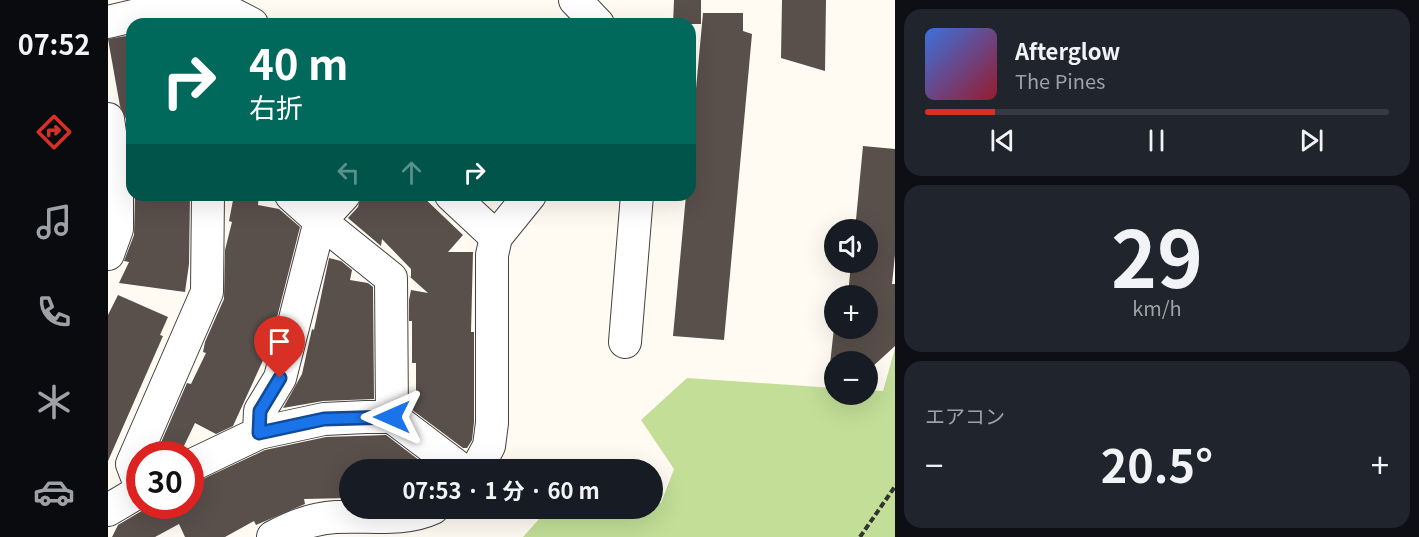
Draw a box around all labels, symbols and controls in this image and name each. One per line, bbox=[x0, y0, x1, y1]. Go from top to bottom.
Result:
text: 07:52 bbox=[18, 24, 90, 63]
text: 40 m bbox=[249, 31, 349, 92]
text: Afterglow bbox=[1015, 34, 1120, 66]
icon: right bbox=[150, 42, 228, 120]
text: The Pines bbox=[1015, 66, 1105, 95]
text: 右折 bbox=[249, 87, 303, 126]
icon: directions bbox=[33, 111, 75, 153]
icon: previous bbox=[986, 124, 1019, 157]
icon: pause bbox=[1140, 124, 1173, 157]
icon: next bbox=[1295, 124, 1328, 157]
icon: left bbox=[332, 156, 365, 189]
icon: ahead bbox=[395, 156, 428, 189]
icon: right bbox=[458, 156, 491, 189]
text: 29 bbox=[1111, 198, 1203, 310]
icon: music bbox=[33, 201, 75, 243]
map controls bbox=[824, 219, 878, 405]
button: sound bbox=[824, 219, 878, 273]
button: + bbox=[824, 285, 878, 339]
icon: phone bbox=[33, 291, 75, 333]
text: km/h bbox=[1132, 293, 1182, 322]
pin bbox=[254, 316, 305, 378]
icon: arrive bbox=[263, 325, 296, 358]
button: − bbox=[824, 351, 878, 405]
icon: climate bbox=[33, 381, 75, 423]
position arrow bbox=[360, 385, 424, 449]
text: エアコン bbox=[925, 401, 1005, 430]
text: 20.5° bbox=[1101, 431, 1213, 496]
text: − bbox=[925, 440, 943, 488]
text: + bbox=[1371, 440, 1389, 488]
speed limit sign: 30 bbox=[126, 441, 204, 519]
icon: car bbox=[33, 471, 75, 513]
text: 07:53 · 1 分 · 60 m bbox=[402, 473, 600, 505]

